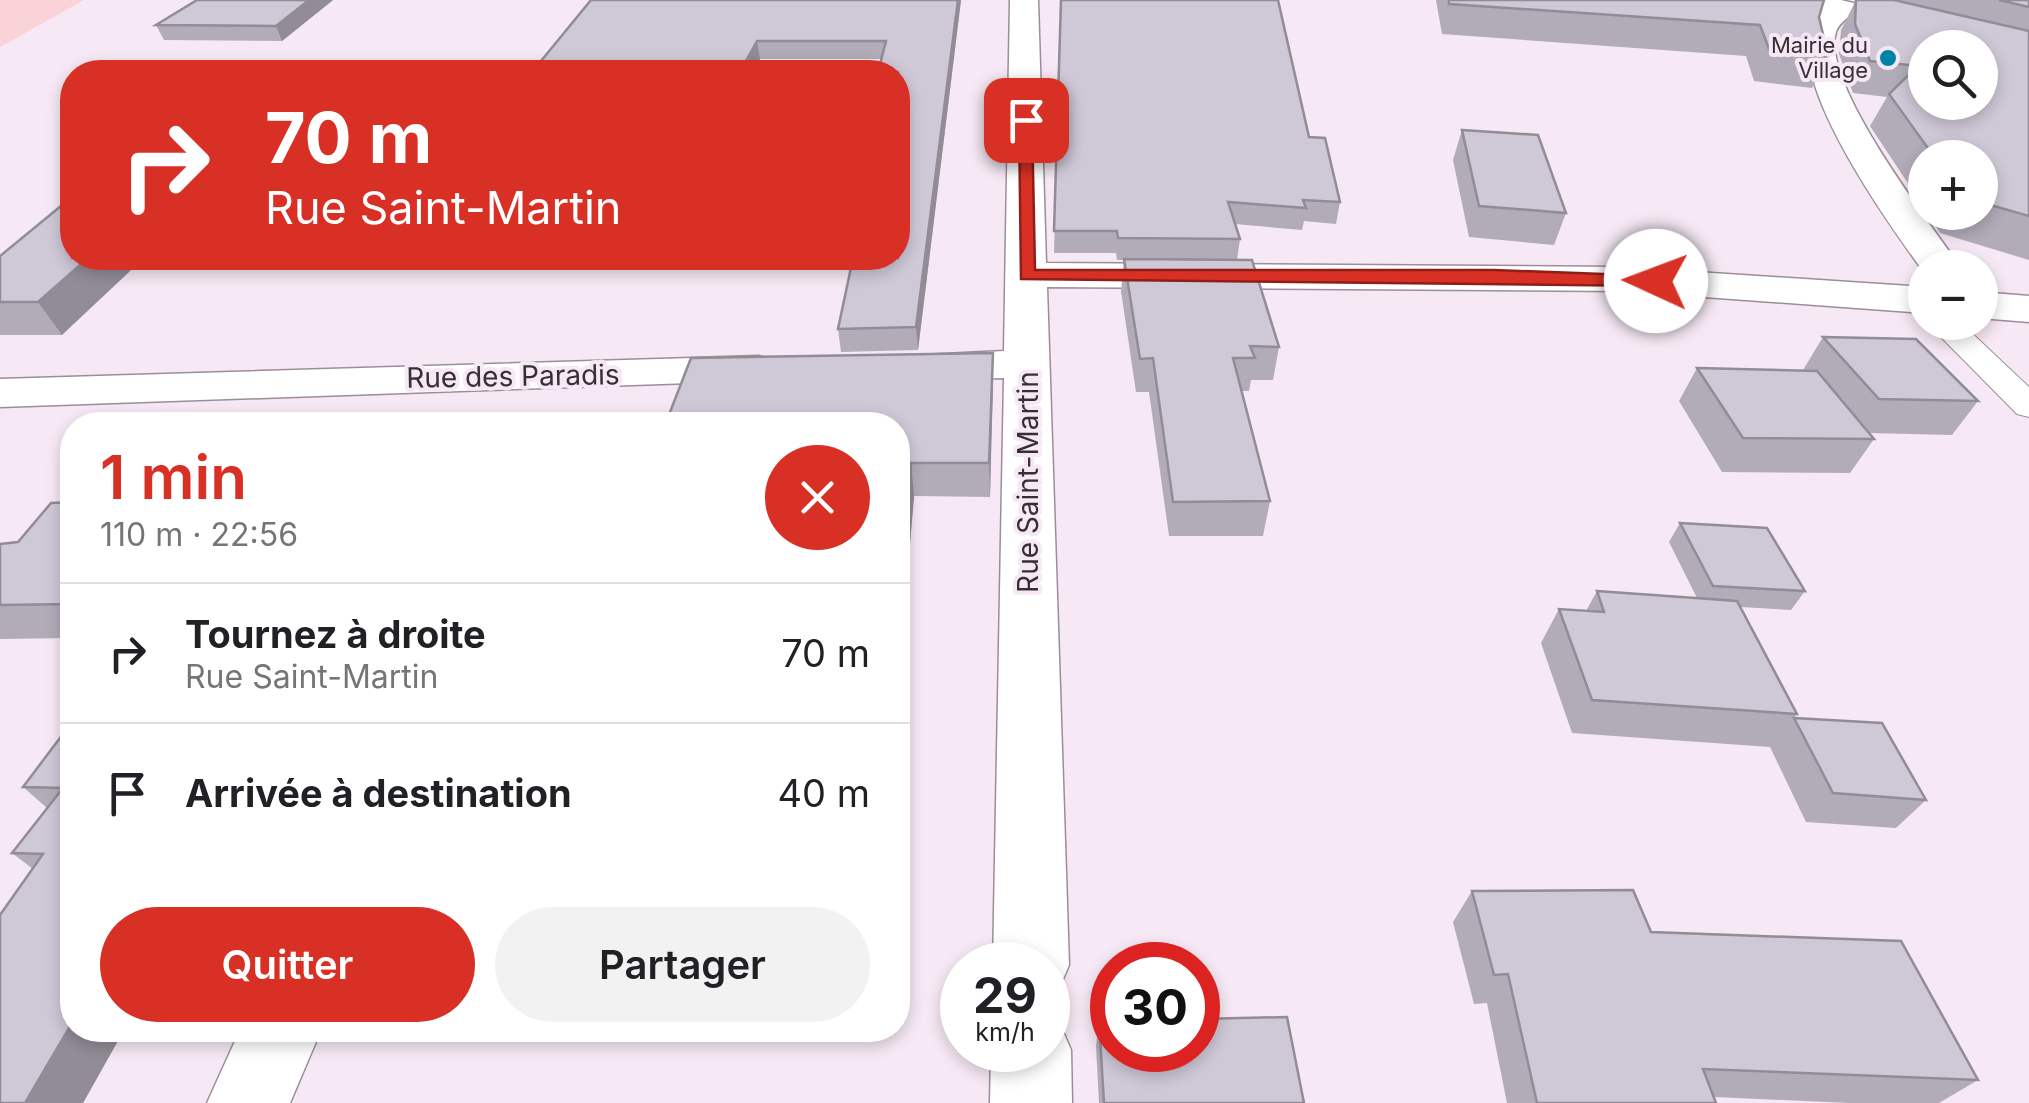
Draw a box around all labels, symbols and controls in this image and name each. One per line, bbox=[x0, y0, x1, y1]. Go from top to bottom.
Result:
map controls bbox=[1908, 30, 1998, 340]
button: search bbox=[1908, 30, 1998, 120]
place label: Mairie du Village bbox=[1771, 32, 1868, 83]
marker: Mairie du Village bbox=[1877, 47, 1899, 69]
pin bbox=[984, 78, 1069, 163]
icon: arrive bbox=[999, 93, 1054, 148]
text: 70 m bbox=[265, 95, 432, 180]
icon: right bbox=[100, 100, 230, 230]
button: + bbox=[1908, 140, 1998, 230]
text: Rue Saint-Martin bbox=[265, 180, 621, 235]
position arrow bbox=[1604, 229, 1708, 333]
button: − bbox=[1908, 250, 1998, 340]
street label: Rue des Paradis bbox=[406, 357, 620, 395]
street label: Rue Saint-Martin bbox=[1011, 371, 1045, 593]
text: 1 min bbox=[100, 441, 247, 513]
button: close bbox=[765, 445, 870, 550]
text: 110 m · 22:56 bbox=[100, 515, 298, 554]
text: Tournez à droite bbox=[185, 611, 486, 657]
icon: right bbox=[100, 626, 155, 681]
text: 70 m bbox=[781, 630, 870, 676]
text: Rue Saint-Martin bbox=[185, 657, 438, 696]
icon: arrive bbox=[100, 766, 155, 821]
text: Arrivée à destination bbox=[185, 770, 572, 816]
text: 40 m bbox=[778, 770, 870, 816]
button: Quitter bbox=[100, 907, 475, 1022]
button: Partager bbox=[495, 907, 870, 1022]
speed limit sign: 30 bbox=[1090, 942, 1220, 1072]
text: 29 bbox=[973, 965, 1037, 1025]
text: km/h bbox=[975, 1017, 1035, 1047]

